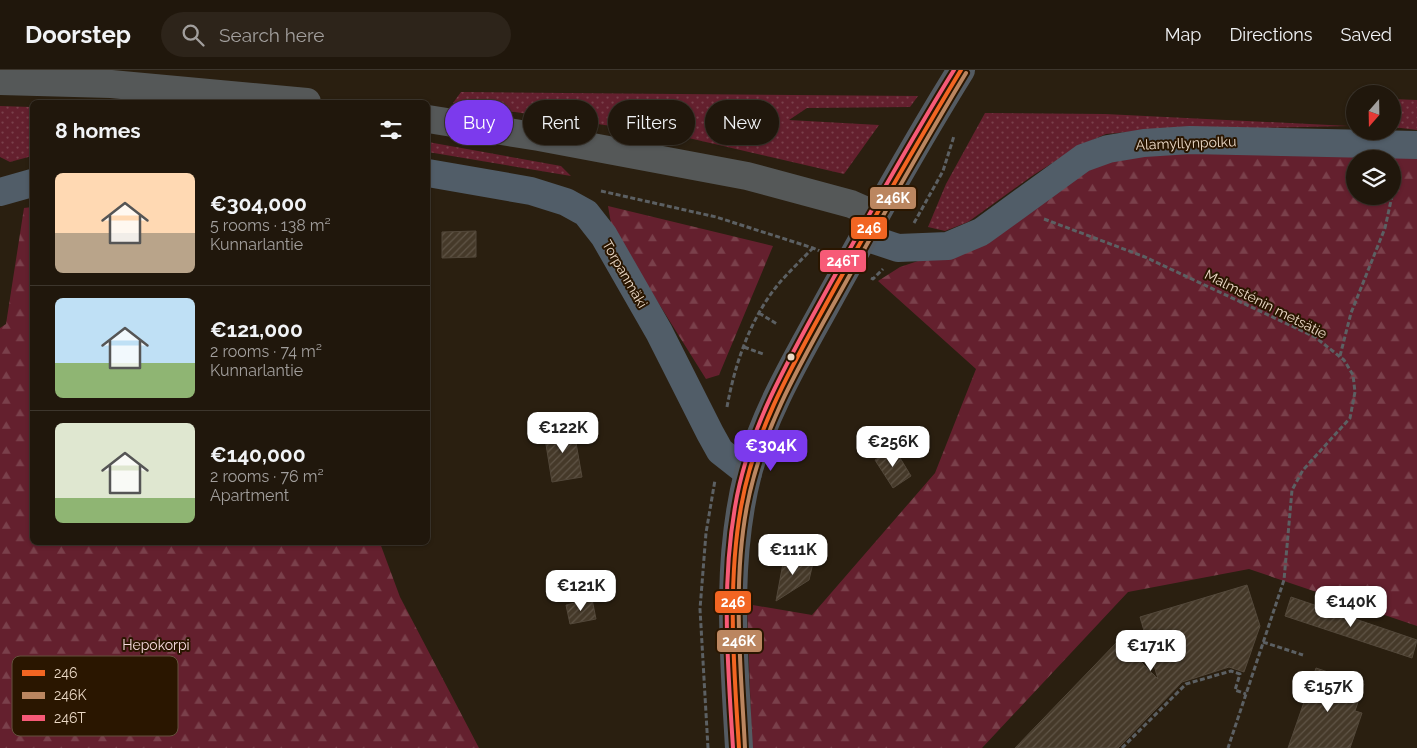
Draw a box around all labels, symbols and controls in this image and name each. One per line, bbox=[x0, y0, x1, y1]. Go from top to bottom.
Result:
search box bbox=[161, 12, 511, 57]
text: Doorstep bbox=[25, 20, 131, 49]
icon: search bbox=[179, 21, 207, 49]
text: Search here bbox=[219, 24, 325, 46]
text: Map bbox=[1165, 24, 1201, 45]
text: Directions bbox=[1229, 24, 1313, 45]
text: Saved bbox=[1341, 24, 1392, 45]
north arrow bbox=[1346, 85, 1401, 140]
map controls bbox=[1346, 85, 1401, 205]
chip: Buy bbox=[445, 100, 513, 145]
chip: Rent bbox=[523, 100, 598, 145]
chip: Filters bbox=[608, 100, 695, 145]
chip: New bbox=[705, 100, 779, 145]
icon: filters bbox=[377, 116, 405, 144]
text: 8 homes bbox=[55, 118, 141, 143]
street label: Alamyllynpolku bbox=[1135, 133, 1237, 153]
button: layers bbox=[1346, 150, 1401, 205]
line badge: 246K bbox=[869, 186, 917, 210]
text: 246K bbox=[876, 190, 911, 206]
text: €304,000 bbox=[210, 191, 307, 216]
icon: home bbox=[95, 193, 155, 253]
text: 5 rooms · 138 m² bbox=[210, 216, 331, 235]
line badge: 246 bbox=[850, 216, 888, 240]
text: 246 bbox=[857, 220, 881, 236]
text: Kunnarlantie bbox=[210, 235, 303, 254]
street label: Torpanmäki bbox=[599, 237, 651, 311]
line badge: 246T bbox=[819, 249, 867, 273]
text: 246T bbox=[826, 253, 860, 269]
street label: Malmsténin metsätie bbox=[1202, 266, 1330, 342]
text: €121,000 bbox=[210, 317, 303, 342]
icon: home bbox=[95, 318, 155, 378]
text: 2 rooms · 74 m² bbox=[210, 342, 322, 361]
unlabelled marker bbox=[786, 352, 796, 362]
text: Kunnarlantie bbox=[210, 361, 303, 380]
pin: €122K bbox=[528, 412, 598, 454]
text: €122K bbox=[538, 418, 588, 437]
pin: €256K bbox=[858, 426, 928, 468]
pin: €304K bbox=[736, 430, 806, 472]
text: €256K bbox=[867, 432, 919, 451]
text: €304K bbox=[745, 436, 797, 455]
text: €140,000 bbox=[210, 442, 306, 467]
icon: home bbox=[95, 443, 155, 503]
text: 2 rooms · 76 m² bbox=[210, 467, 324, 486]
text: Apartment bbox=[210, 486, 289, 505]
pin: €111K bbox=[758, 534, 828, 576]
text: €111K bbox=[769, 540, 817, 559]
pin: €121K bbox=[546, 570, 616, 612]
text: €121K bbox=[557, 576, 605, 595]
pin: €140K bbox=[1316, 586, 1386, 628]
line badge: 246 bbox=[714, 590, 752, 614]
text: €140K bbox=[1326, 592, 1376, 611]
text: 246 bbox=[721, 594, 745, 610]
line badge: 246K bbox=[716, 629, 763, 653]
pin: €171K bbox=[1116, 630, 1186, 672]
text: 246K bbox=[722, 633, 757, 649]
text: €171K bbox=[1127, 636, 1175, 655]
park label: Hepokorpi bbox=[122, 637, 190, 653]
legend bbox=[12, 656, 178, 736]
text: 246 bbox=[54, 665, 77, 681]
pin: €157K bbox=[1293, 670, 1363, 713]
text: €157K bbox=[1303, 677, 1353, 696]
text: 246K bbox=[54, 687, 86, 703]
text: 246T bbox=[54, 710, 86, 726]

